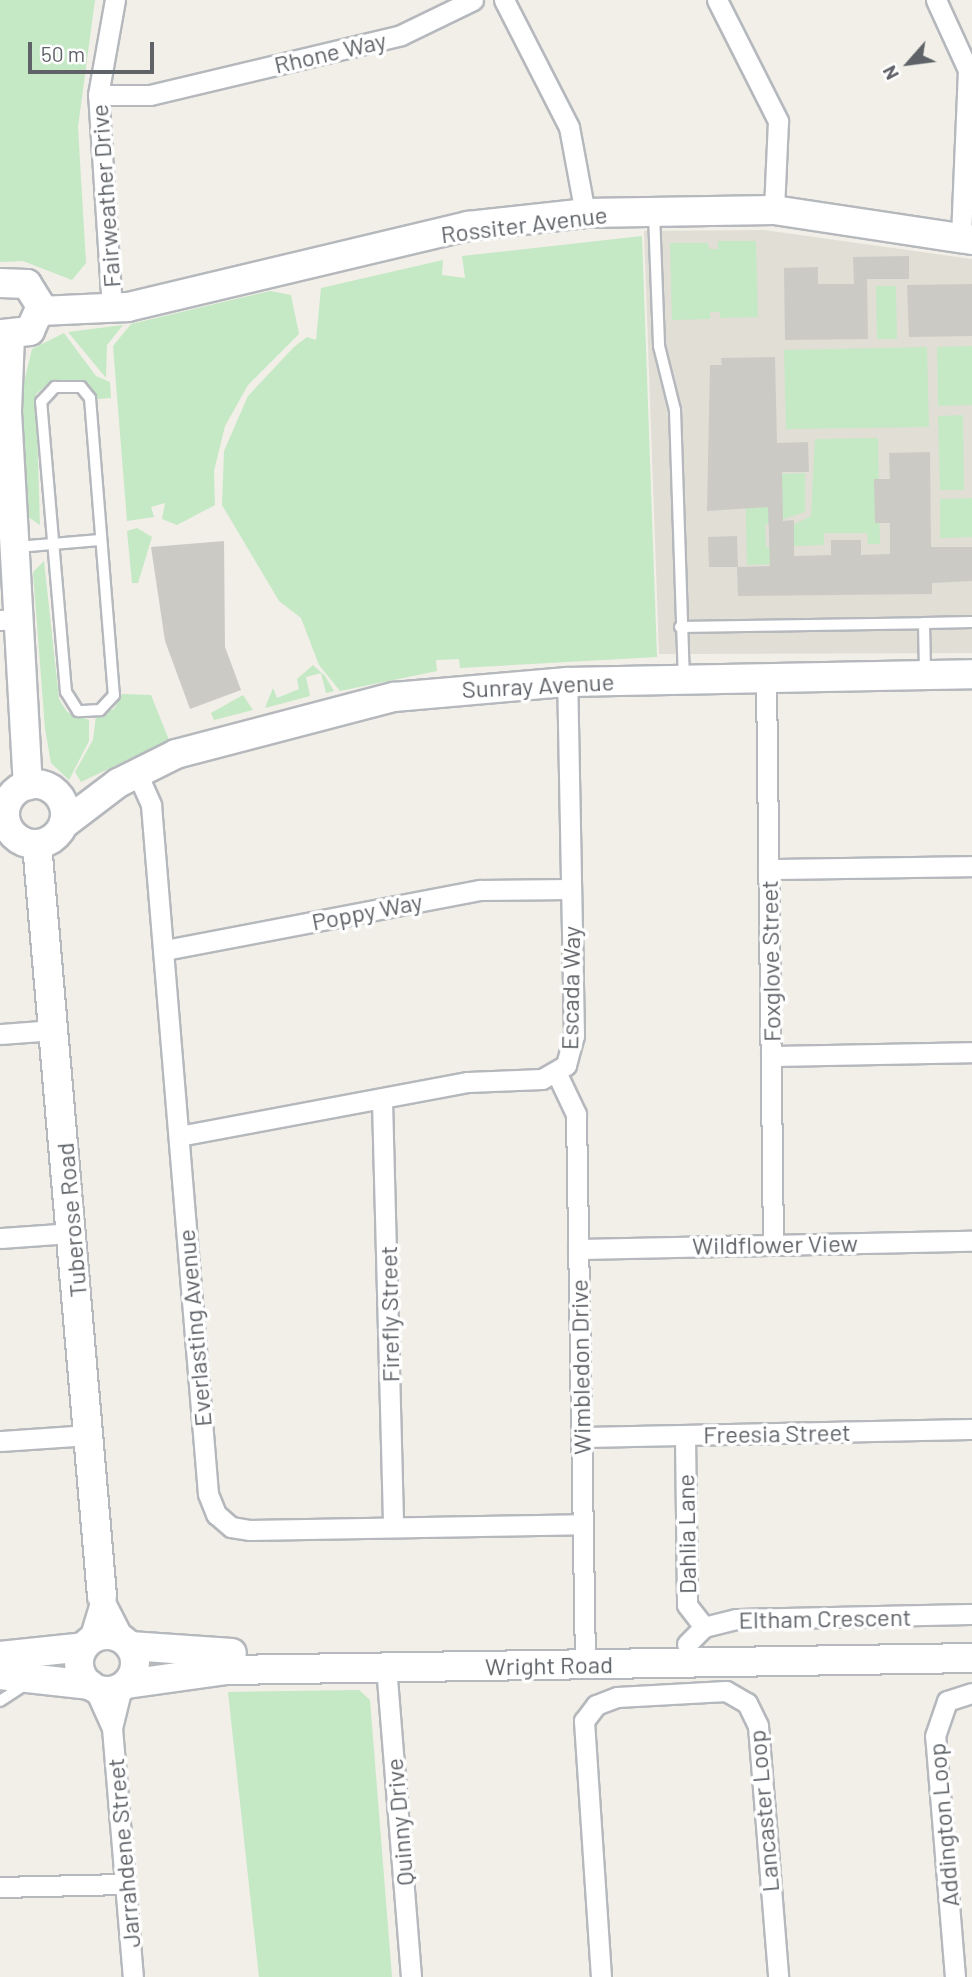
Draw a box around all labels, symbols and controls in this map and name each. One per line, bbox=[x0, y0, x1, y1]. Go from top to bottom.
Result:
street label: Rhone Way bbox=[271, 25, 389, 79]
scale bar bbox=[32, 28, 158, 72]
north arrow bbox=[874, 28, 944, 98]
text: 50 m bbox=[41, 41, 85, 66]
text: N bbox=[877, 62, 903, 84]
street label: Fairweather Drive bbox=[84, 103, 126, 289]
street label: Rossiter Avenue bbox=[439, 199, 609, 249]
street label: Sunray Avenue bbox=[461, 667, 615, 703]
street label: Foxglove Street bbox=[754, 880, 786, 1042]
street label: Poppy Way bbox=[309, 886, 425, 936]
street label: Escada Way bbox=[555, 926, 585, 1050]
street label: Tuberose Road bbox=[50, 1141, 92, 1299]
street label: Everlasting Avenue bbox=[171, 1228, 217, 1428]
street label: Wildflower View bbox=[692, 1228, 858, 1260]
street label: Firefly Street bbox=[373, 1245, 405, 1383]
street label: Wimbledon Drive bbox=[564, 1279, 596, 1455]
street label: Freesia Street bbox=[703, 1417, 851, 1449]
street label: Dahlia Lane bbox=[671, 1474, 701, 1594]
street label: Eltham Crescent bbox=[738, 1602, 912, 1634]
street label: Wright Road bbox=[485, 1649, 613, 1681]
street label: Lancaster Loop bbox=[742, 1729, 784, 1893]
street label: Addington Loop bbox=[921, 1742, 965, 1908]
street label: Jarrahdene Street bbox=[100, 1757, 146, 1949]
street label: Quinny Drive bbox=[379, 1757, 419, 1887]

